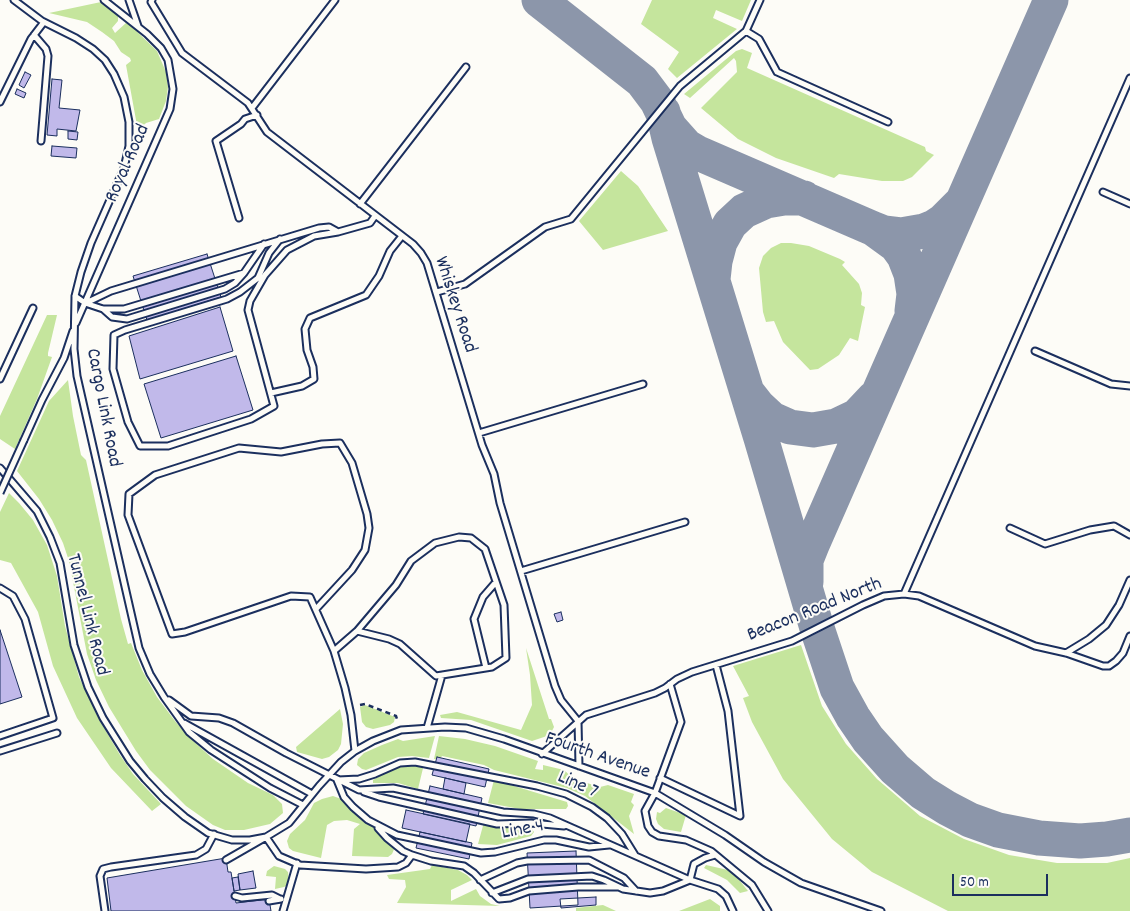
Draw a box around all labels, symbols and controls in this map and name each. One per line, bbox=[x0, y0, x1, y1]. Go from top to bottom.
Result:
street label: Royal Road bbox=[101, 121, 157, 207]
street label: Whiskey Road bbox=[427, 254, 481, 356]
street label: Cargo Link Road bbox=[79, 347, 125, 469]
street label: Tunnel Link Road bbox=[59, 552, 113, 678]
street label: Beacon Road North bbox=[744, 573, 886, 649]
street label: Fourth Avenue bbox=[541, 728, 653, 786]
street label: Line 7 bbox=[553, 766, 601, 806]
street label: Line 4 bbox=[500, 815, 546, 847]
scale bar bbox=[955, 864, 1051, 896]
text: 50 m bbox=[960, 872, 989, 894]

